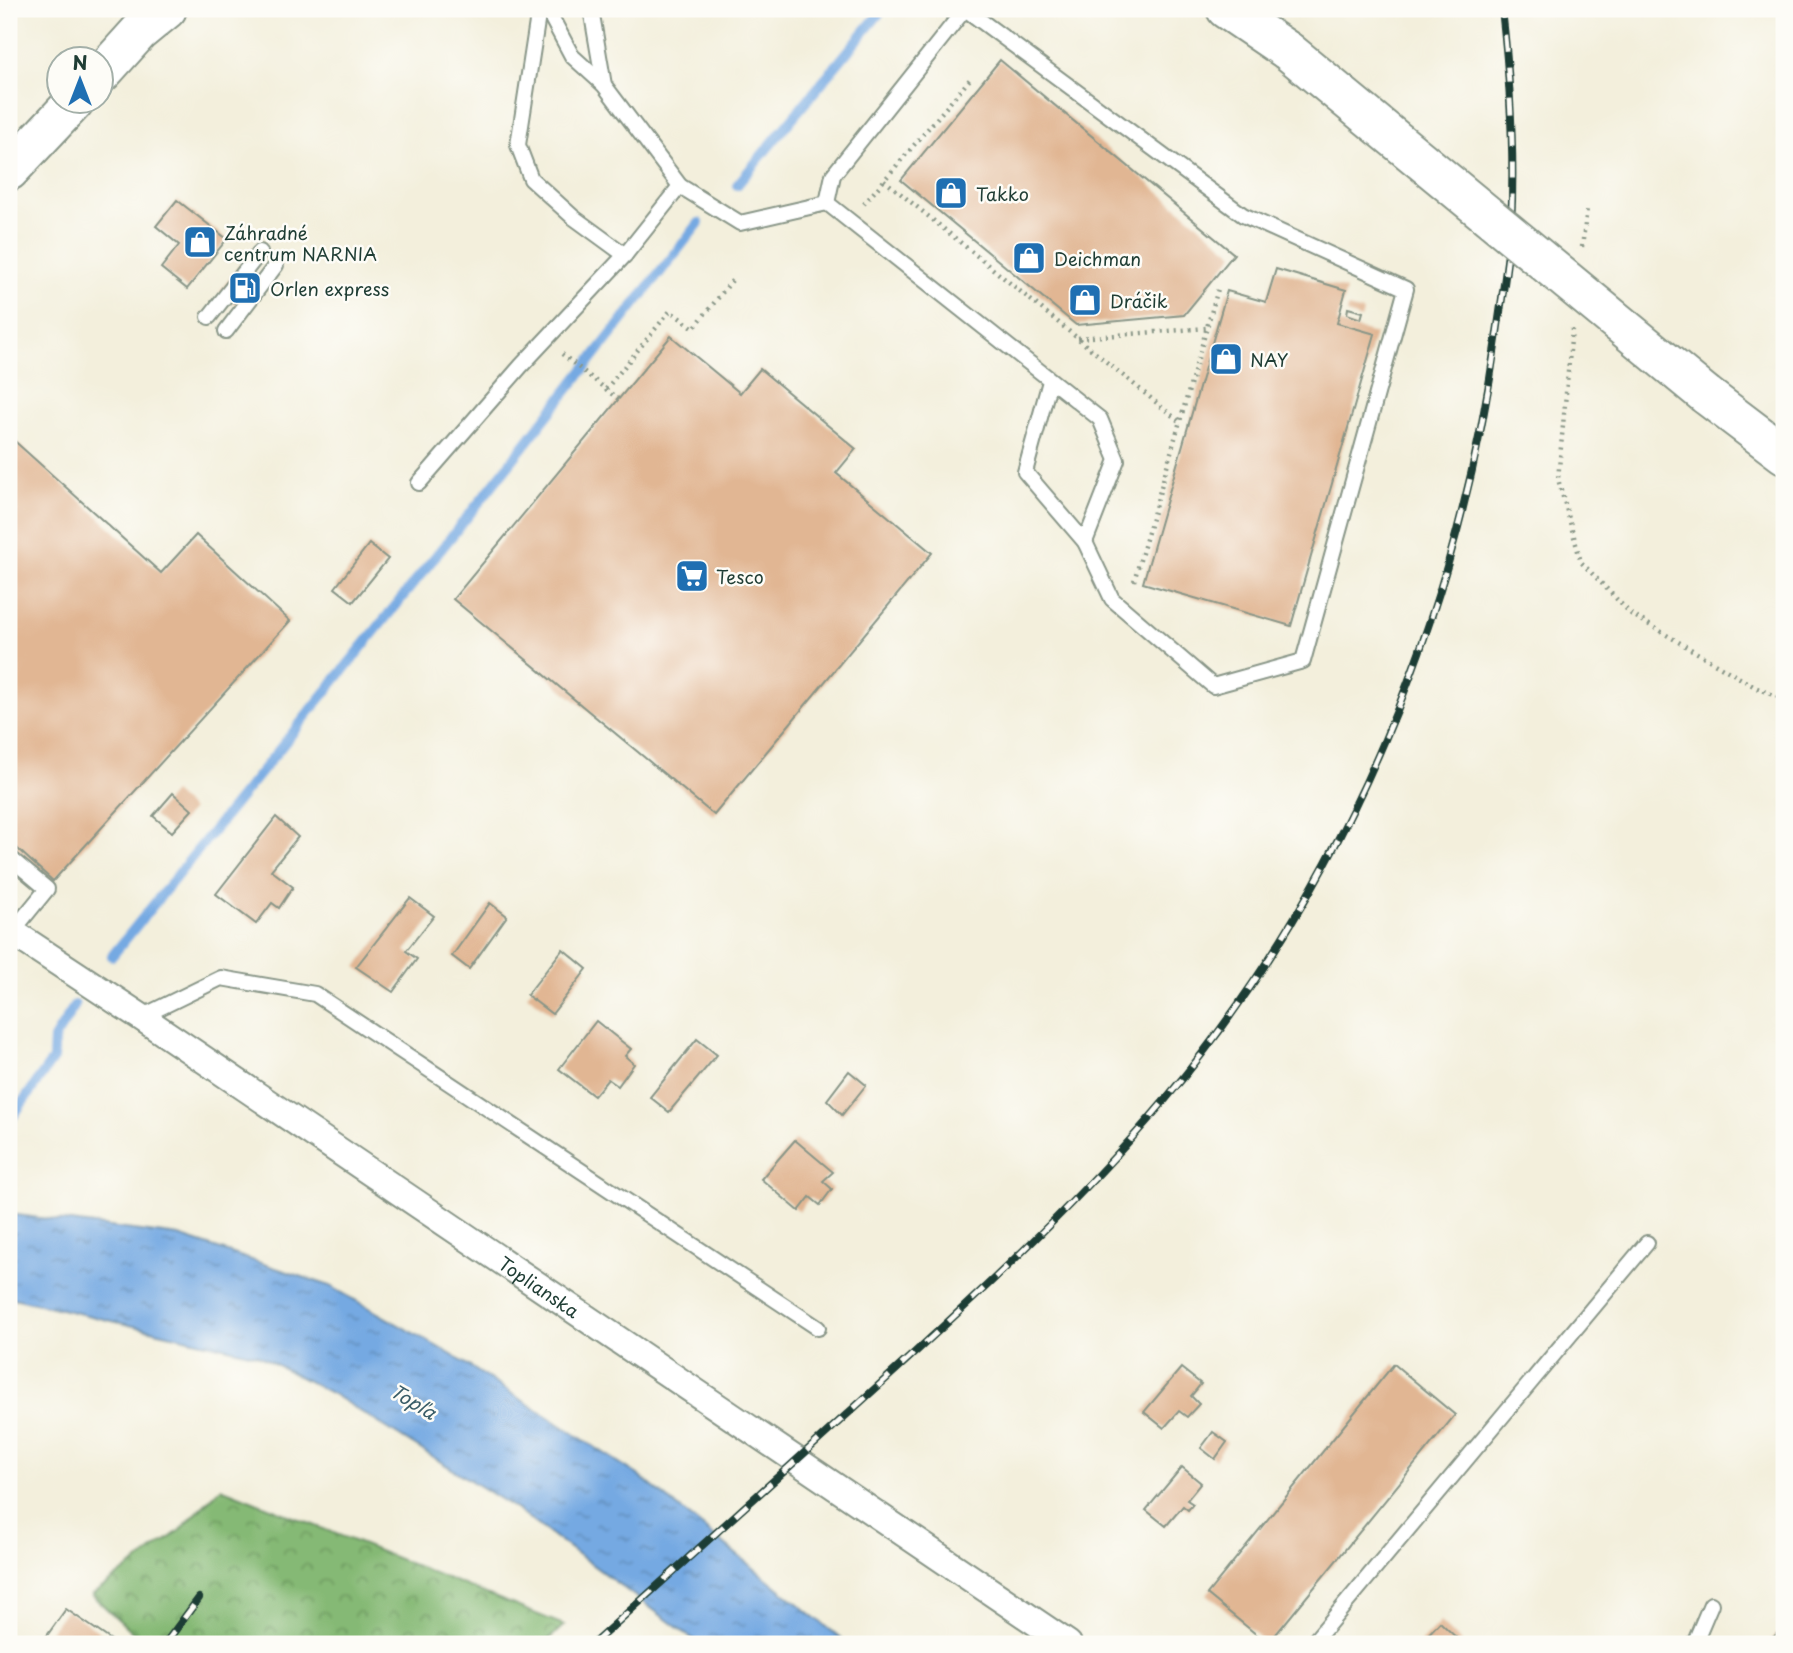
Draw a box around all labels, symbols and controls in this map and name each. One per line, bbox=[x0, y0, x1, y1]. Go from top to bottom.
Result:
north arrow bbox=[46, 46, 116, 116]
text: N bbox=[72, 48, 88, 76]
shop icon: Takko bbox=[932, 174, 970, 212]
place label: Takko bbox=[976, 180, 1029, 207]
place label: Záhradné centrum NARNIA bbox=[224, 219, 377, 267]
shop icon: Záhradné centrum NARNIA bbox=[181, 223, 219, 261]
shop icon: Deichman bbox=[1010, 239, 1048, 277]
place label: Deichman bbox=[1054, 245, 1141, 272]
fuel station icon: Orlen express bbox=[226, 269, 264, 307]
place label: Orlen express bbox=[270, 275, 389, 302]
shop icon: Dráčik bbox=[1066, 281, 1104, 319]
place label: Dráčik bbox=[1110, 287, 1168, 314]
shop icon: NAY bbox=[1207, 340, 1245, 378]
place label: NAY bbox=[1250, 346, 1289, 373]
supermarket icon: Tesco bbox=[673, 557, 711, 595]
place label: Tesco bbox=[716, 563, 764, 590]
street label: Toplianska bbox=[493, 1249, 586, 1324]
water label: Topľa bbox=[386, 1377, 443, 1426]

